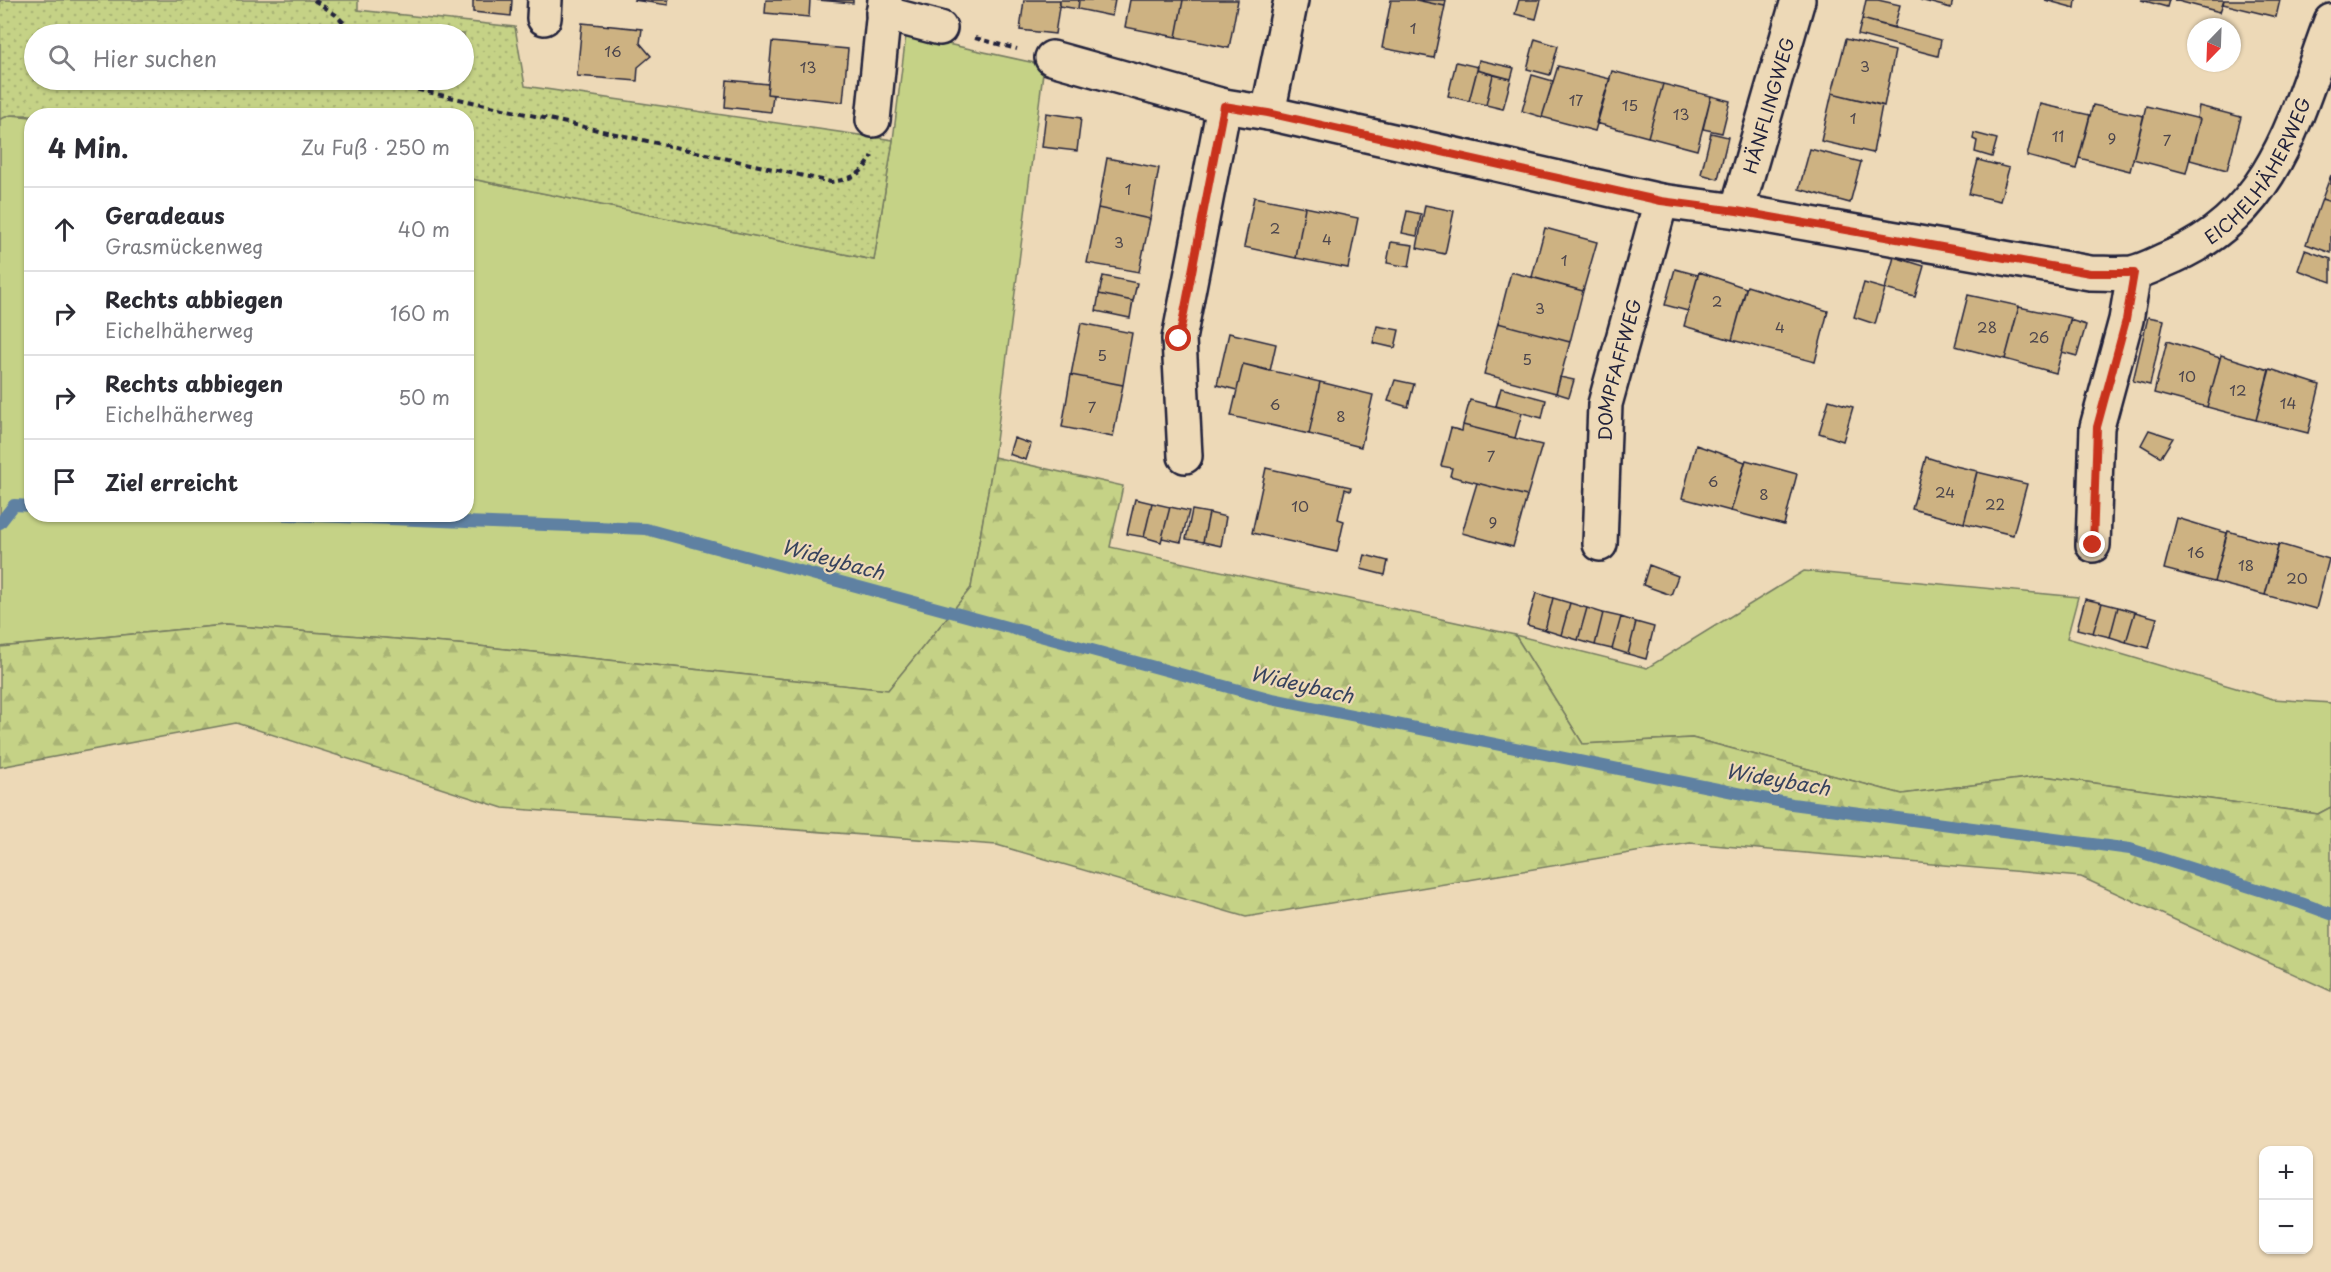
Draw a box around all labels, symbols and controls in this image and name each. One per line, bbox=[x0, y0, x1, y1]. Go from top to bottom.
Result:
house number: 1 bbox=[1410, 16, 1416, 39]
north arrow bbox=[2187, 18, 2241, 72]
search box bbox=[24, 24, 474, 90]
street label: HÄNFLINGWEG bbox=[1735, 34, 1800, 177]
house number: 16 bbox=[604, 39, 622, 62]
icon: search bbox=[45, 41, 78, 74]
text: Hier suchen bbox=[93, 41, 217, 74]
house number: 3 bbox=[1860, 54, 1870, 77]
house number: 13 bbox=[800, 55, 816, 78]
house number: 17 bbox=[1569, 88, 1583, 111]
house number: 15 bbox=[1622, 93, 1638, 116]
street label: EICHELHÄHERWEG bbox=[2198, 93, 2316, 250]
house number: 13 bbox=[1673, 102, 1689, 125]
house number: 1 bbox=[1850, 106, 1856, 129]
house number: 11 bbox=[2052, 124, 2064, 147]
house number: 9 bbox=[2108, 126, 2116, 149]
text: 4 Min. bbox=[48, 128, 128, 167]
house number: 7 bbox=[2163, 128, 2172, 151]
text: Zu Fuß · 250 m bbox=[301, 132, 450, 162]
house number: 1 bbox=[1125, 177, 1131, 200]
text: Geradeaus bbox=[105, 198, 225, 231]
icon: ahead bbox=[48, 213, 81, 246]
text: 40 m bbox=[398, 214, 450, 244]
house number: 2 bbox=[1270, 216, 1280, 239]
house number: 4 bbox=[1322, 227, 1332, 250]
house number: 3 bbox=[1114, 230, 1124, 253]
text: Grasmückenweg bbox=[105, 231, 264, 261]
house number: 1 bbox=[1561, 248, 1567, 271]
text: Rechts abbiegen bbox=[105, 282, 283, 315]
house number: 2 bbox=[1712, 289, 1722, 312]
street label: DOMPFAFFWEG bbox=[1590, 295, 1647, 441]
house number: 3 bbox=[1535, 296, 1545, 319]
icon: right bbox=[48, 297, 81, 330]
text: 160 m bbox=[390, 298, 450, 328]
text: Eichelhäherweg bbox=[105, 315, 254, 345]
house number: 4 bbox=[1775, 315, 1785, 338]
house number: 28 bbox=[1977, 315, 1997, 338]
route start bbox=[1165, 325, 1191, 351]
house number: 26 bbox=[2029, 325, 2049, 348]
house number: 5 bbox=[1097, 343, 1107, 366]
house number: 5 bbox=[1522, 347, 1532, 370]
house number: 10 bbox=[2178, 364, 2196, 387]
text: Rechts abbiegen bbox=[105, 366, 283, 399]
house number: 12 bbox=[2229, 378, 2247, 401]
icon: right bbox=[48, 381, 81, 414]
text: 50 m bbox=[398, 382, 450, 412]
house number: 14 bbox=[2280, 391, 2296, 414]
house number: 6 bbox=[1270, 392, 1280, 415]
house number: 7 bbox=[1088, 395, 1097, 418]
text: Eichelhäherweg bbox=[105, 399, 254, 429]
house number: 8 bbox=[1336, 404, 1346, 427]
house number: 7 bbox=[1487, 444, 1496, 467]
icon: arrive bbox=[48, 465, 81, 498]
text: Ziel erreicht bbox=[105, 465, 238, 498]
house number: 6 bbox=[1708, 469, 1718, 492]
house number: 24 bbox=[1935, 480, 1955, 503]
house number: 8 bbox=[1759, 482, 1769, 505]
house number: 22 bbox=[1985, 492, 2005, 515]
house number: 10 bbox=[1291, 494, 1309, 517]
house number: 9 bbox=[1489, 510, 1497, 533]
water label: Wideybach bbox=[778, 531, 888, 587]
route end bbox=[2079, 531, 2105, 557]
house number: 16 bbox=[2187, 540, 2205, 563]
house number: 18 bbox=[2238, 553, 2254, 576]
house number: 20 bbox=[2286, 566, 2308, 589]
water label: Wideybach bbox=[1247, 658, 1357, 711]
water label: Wideybach bbox=[1724, 755, 1833, 803]
map controls bbox=[2259, 1146, 2313, 1254]
button: + bbox=[2259, 1146, 2313, 1200]
button: − bbox=[2259, 1200, 2313, 1254]

